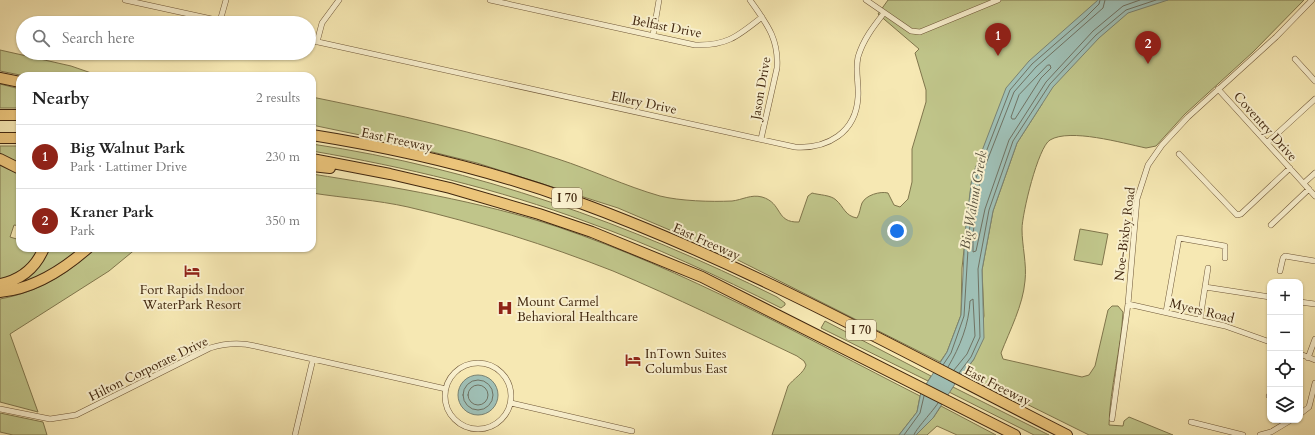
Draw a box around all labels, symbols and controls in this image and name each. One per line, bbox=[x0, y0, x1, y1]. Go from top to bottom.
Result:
street label: Belfast Drive bbox=[630, 11, 703, 43]
search box bbox=[16, 16, 316, 60]
pin: 1 bbox=[985, 23, 1011, 56]
icon: search bbox=[30, 27, 52, 49]
text: Search here bbox=[62, 28, 135, 48]
pin: 2 bbox=[1135, 31, 1161, 64]
street label: Jason Drive bbox=[746, 55, 775, 123]
text: Nearby bbox=[32, 87, 89, 110]
street label: Ellery Drive bbox=[609, 87, 679, 119]
street label: Coventry Drive bbox=[1229, 88, 1301, 165]
text: 2 results bbox=[256, 89, 300, 107]
street label: East Freeway bbox=[359, 124, 434, 156]
text: Big Walnut Park bbox=[70, 138, 185, 158]
text: 1 bbox=[42, 148, 48, 166]
text: 230 m bbox=[266, 148, 300, 166]
water label: Big Walnut Creek bbox=[955, 149, 992, 251]
text: Park · Lattimer Drive bbox=[70, 158, 187, 176]
street label: Noe-Bixby Road bbox=[1110, 186, 1140, 282]
road number: I 70 bbox=[552, 188, 582, 208]
text: Kraner Park bbox=[70, 202, 154, 222]
text: 2 bbox=[42, 212, 48, 230]
text: 350 m bbox=[266, 212, 300, 230]
street label: East Freeway bbox=[670, 219, 743, 265]
your location bbox=[887, 221, 907, 241]
text: Park bbox=[70, 222, 95, 240]
hotel icon: Fort Rapids Indoor WaterPark Resort bbox=[183, 262, 201, 280]
map controls bbox=[1267, 279, 1303, 423]
button: + bbox=[1267, 279, 1303, 315]
place label: Fort Rapids Indoor WaterPark Resort bbox=[140, 281, 244, 314]
place label: Mount Carmel Behavioral Healthcare bbox=[517, 293, 638, 326]
street label: Myers Road bbox=[1167, 294, 1236, 328]
hospital icon: Mount Carmel Behavioral Healthcare bbox=[496, 299, 514, 317]
button: − bbox=[1267, 315, 1303, 351]
road number: I 70 bbox=[846, 320, 876, 340]
street label: Hilton Corporate Drive bbox=[86, 332, 211, 406]
place label: InTown Suites Columbus East bbox=[645, 345, 727, 378]
hotel icon: InTown Suites Columbus East bbox=[624, 351, 642, 369]
button: locate bbox=[1267, 351, 1303, 387]
street label: East Freeway bbox=[961, 361, 1034, 410]
button: layers bbox=[1267, 387, 1303, 423]

